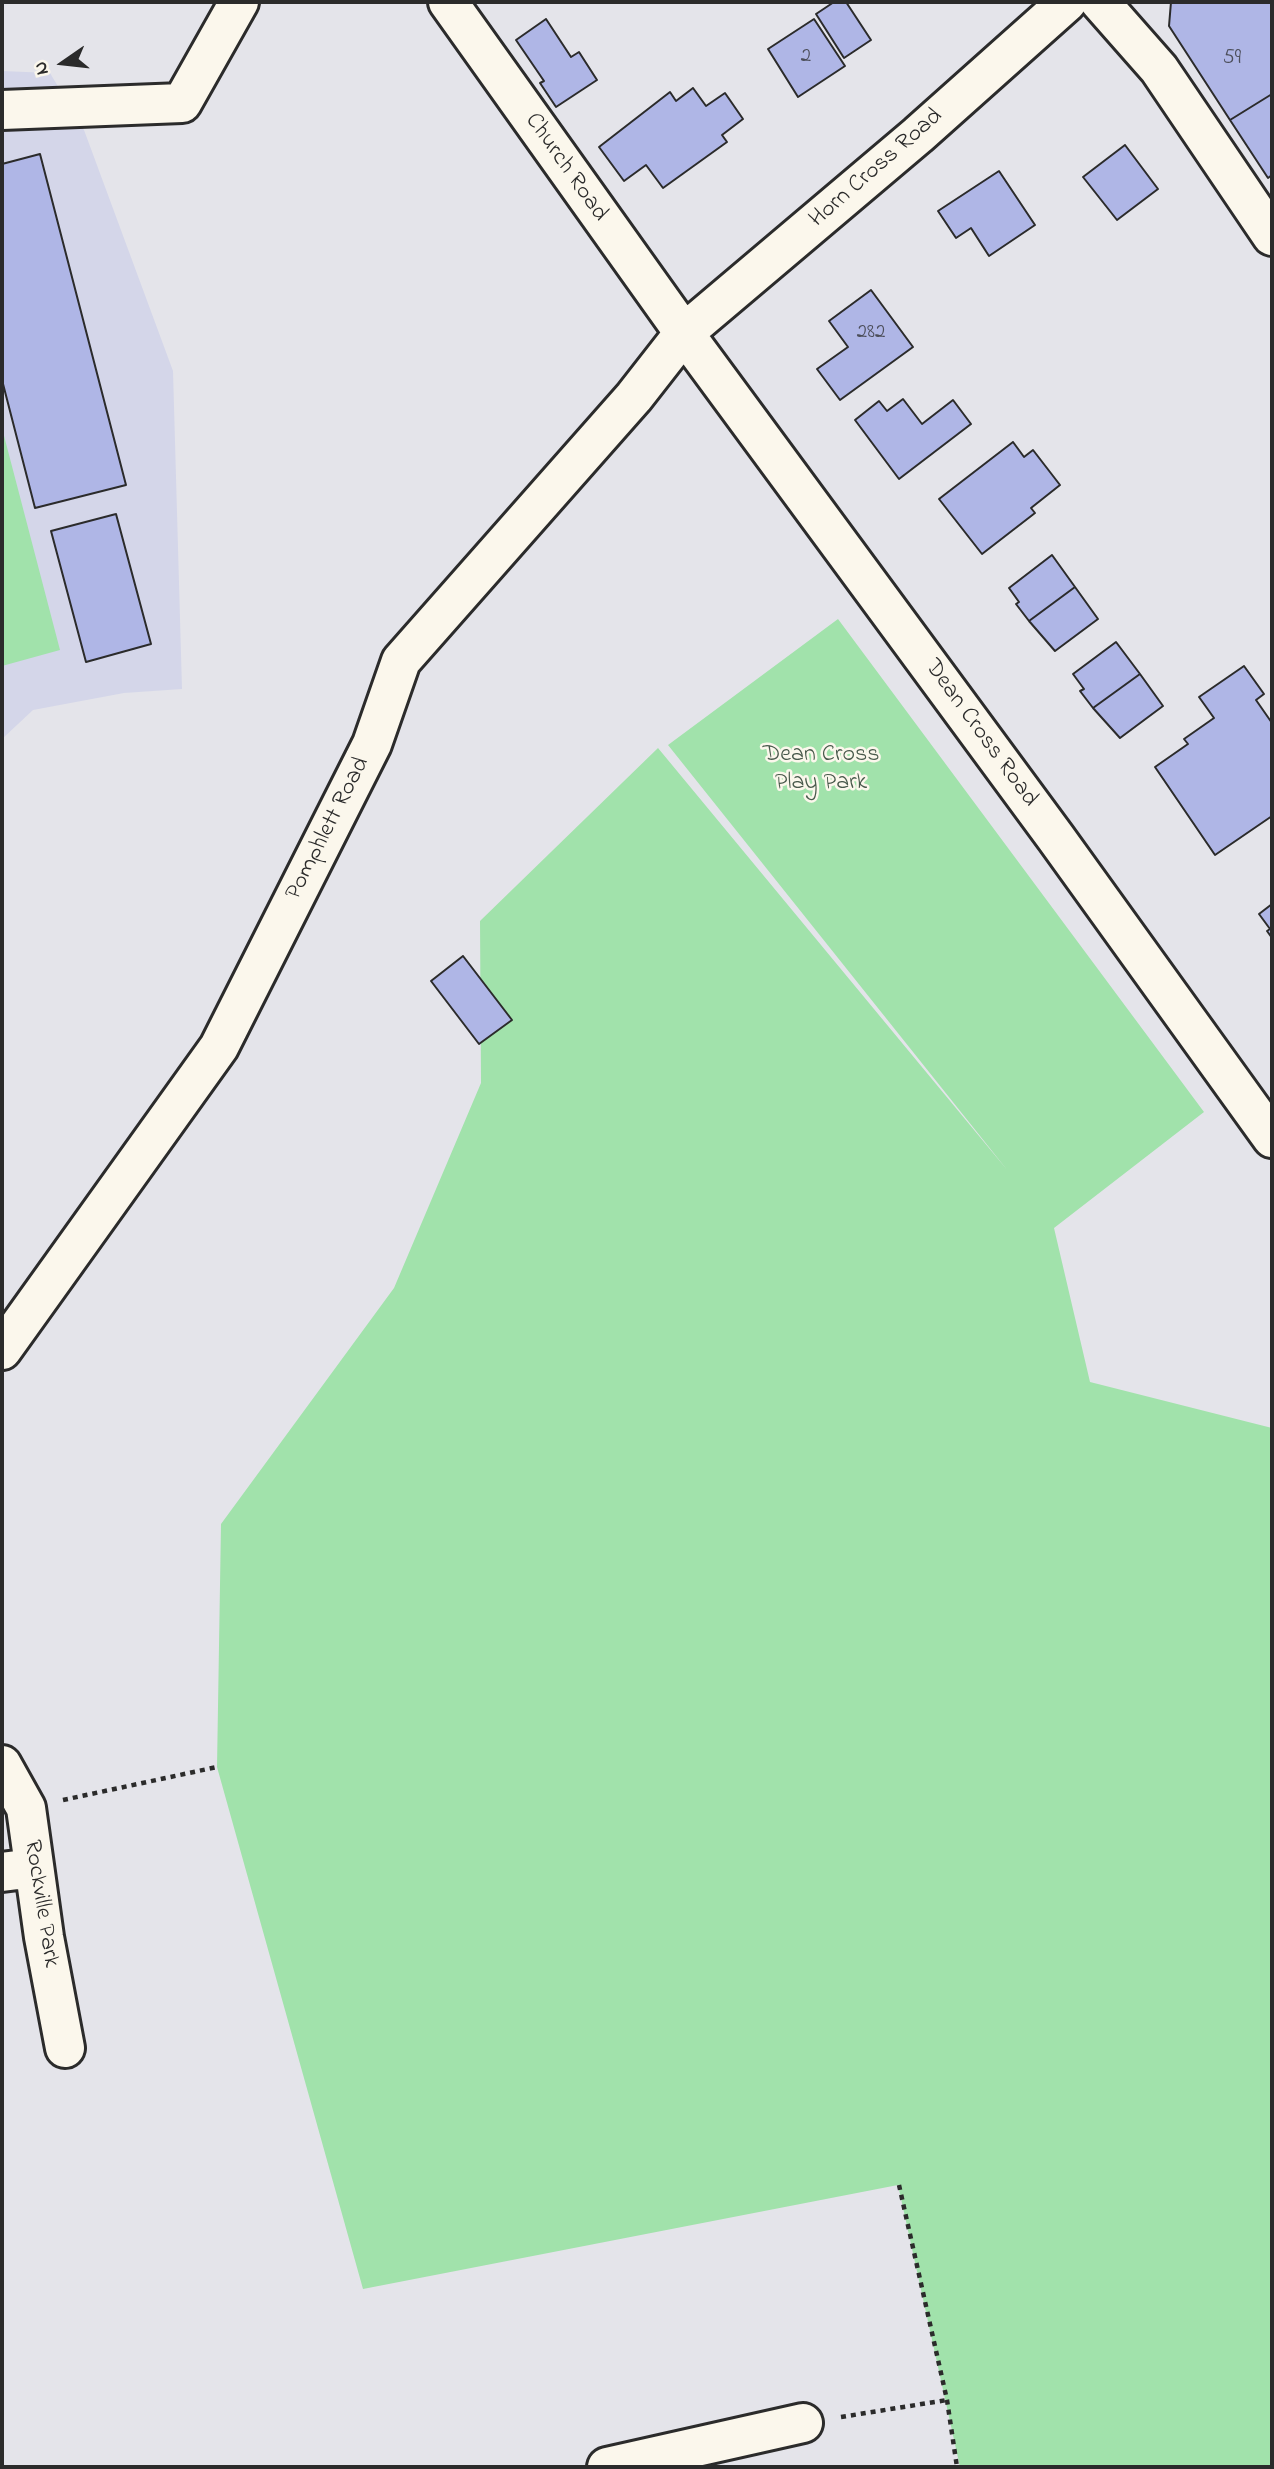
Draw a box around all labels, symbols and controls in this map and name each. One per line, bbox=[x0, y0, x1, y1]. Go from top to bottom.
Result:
north arrow bbox=[28, 28, 98, 98]
house number: 2 bbox=[801, 45, 811, 71]
house number: 59 bbox=[1223, 47, 1241, 73]
text: N bbox=[27, 59, 57, 78]
street label: Horn Cross Road bbox=[804, 103, 950, 235]
street label: Church Road bbox=[517, 108, 613, 228]
house number: 282 bbox=[857, 321, 885, 347]
street label: Dean Cross Road bbox=[917, 655, 1043, 813]
park label: Dean Cross Play Park bbox=[763, 742, 879, 798]
street label: Pomphlett Road bbox=[281, 753, 377, 905]
street label: Rockville Park bbox=[16, 1838, 64, 1970]

